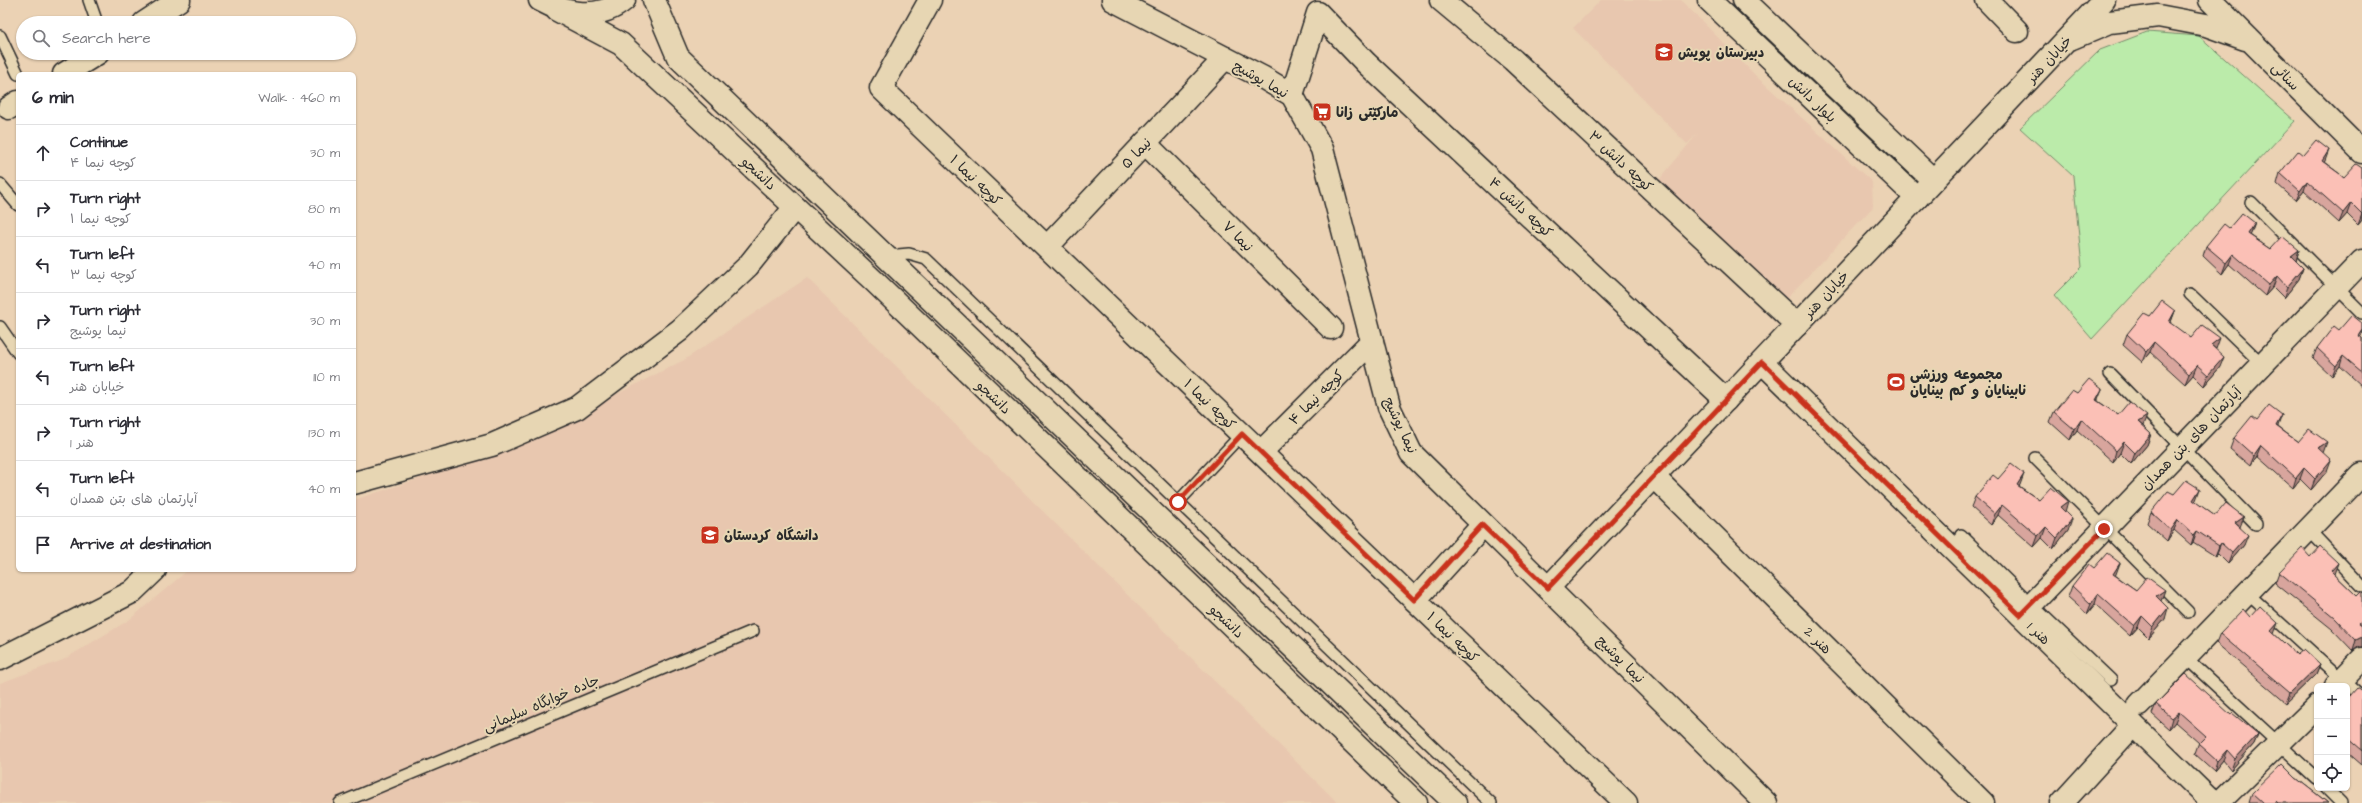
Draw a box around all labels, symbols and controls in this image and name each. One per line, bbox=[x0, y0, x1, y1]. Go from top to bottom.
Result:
search box bbox=[16, 16, 356, 60]
icon: search bbox=[30, 27, 52, 49]
text: Search here bbox=[62, 28, 151, 49]
street label: خیابان هنر bbox=[2022, 31, 2077, 89]
school or university icon: دبیرستان پویش bbox=[1653, 41, 1675, 63]
place label: دبیرستان پویش bbox=[1678, 43, 1764, 63]
street label: نیما یوشیج bbox=[1229, 56, 1292, 104]
street label: سنائی bbox=[2267, 58, 2304, 95]
street label: بلوار دانش bbox=[1784, 72, 1841, 128]
text: 6 min bbox=[32, 86, 74, 110]
text: Walk · 460 m bbox=[258, 89, 340, 107]
supermarket icon: مارکێتی زانا bbox=[1311, 101, 1333, 123]
place label: مارکێتی زانا bbox=[1336, 103, 1398, 123]
street label: کوچه دانش ۳ bbox=[1584, 127, 1657, 197]
text: Continue bbox=[70, 132, 128, 153]
street label: نیما ۵ bbox=[1117, 134, 1156, 174]
icon: ahead bbox=[32, 142, 54, 164]
text: 30 m bbox=[310, 144, 340, 162]
street label: کوچه نیما ۱ bbox=[945, 151, 1006, 211]
street label: دانشجو bbox=[736, 152, 780, 195]
text: کوچه نیما ۴ bbox=[70, 154, 136, 172]
street label: کوچه دانش ۴ bbox=[1484, 173, 1557, 243]
text: Turn right bbox=[70, 188, 141, 209]
icon: right bbox=[32, 198, 54, 220]
text: 80 m bbox=[308, 200, 340, 218]
text: کوچه نیما ۱ bbox=[70, 210, 131, 228]
street label: نیما ۷ bbox=[1217, 217, 1257, 257]
text: Turn left bbox=[70, 244, 134, 265]
icon: left bbox=[32, 254, 54, 276]
text: 40 m bbox=[308, 256, 340, 274]
text: کوچه نیما ۳ bbox=[70, 266, 137, 284]
street label: خیابان هنر bbox=[1799, 266, 1854, 324]
text: Turn right bbox=[70, 300, 141, 321]
icon: right bbox=[32, 310, 54, 332]
text: 30 m bbox=[310, 312, 340, 330]
text: نیما یوشیج bbox=[70, 322, 126, 340]
text: Turn left bbox=[70, 356, 134, 377]
place label: مجموعه ورزشی نابینایان و کم بینایان bbox=[1910, 365, 2026, 401]
icon: left bbox=[32, 366, 54, 388]
street label: کوچه نیما ۴ bbox=[1285, 366, 1349, 430]
text: 110 m bbox=[313, 368, 340, 386]
sports icon: مجموعه ورزشی نابینایان و کم بینایان bbox=[1885, 371, 1907, 393]
street label: دانشجو bbox=[971, 375, 1015, 419]
street label: کوچه نیما ۱ bbox=[1179, 375, 1240, 435]
text: خیابان هنر bbox=[70, 378, 124, 396]
street label: آپارتمان های بتن همدان bbox=[2137, 382, 2247, 495]
street label: نیما یوشیج bbox=[1378, 394, 1422, 457]
text: Turn right bbox=[70, 412, 141, 433]
icon: right bbox=[32, 422, 54, 444]
text: 130 m bbox=[308, 424, 340, 442]
text: هنر 1 bbox=[70, 434, 94, 452]
text: Turn left bbox=[70, 468, 134, 489]
icon: left bbox=[32, 478, 54, 500]
text: 40 m bbox=[308, 480, 340, 498]
text: آپارتمان های بتن همدان bbox=[70, 490, 197, 508]
route start bbox=[1169, 493, 1187, 511]
route end bbox=[2095, 520, 2113, 538]
school or university icon: دانشگاه کردستان bbox=[699, 524, 721, 546]
place label: دانشگاه کردستان bbox=[724, 526, 818, 546]
icon: arrive bbox=[32, 534, 54, 556]
text: Arrive at destination bbox=[70, 534, 211, 555]
street label: دانشجو bbox=[1204, 599, 1248, 643]
street label: کوچه نیما ۱ bbox=[1422, 608, 1483, 668]
street label: هنر 1 bbox=[2022, 618, 2055, 650]
street label: هنر 2 bbox=[1799, 622, 1836, 659]
street label: نیما یوشیج bbox=[1592, 631, 1649, 688]
street label: جاده خوابگاه سلیمانی bbox=[480, 670, 603, 738]
map controls bbox=[2314, 683, 2350, 791]
button: + bbox=[2314, 683, 2350, 719]
button: − bbox=[2314, 719, 2350, 755]
button: locate bbox=[2314, 755, 2350, 791]

